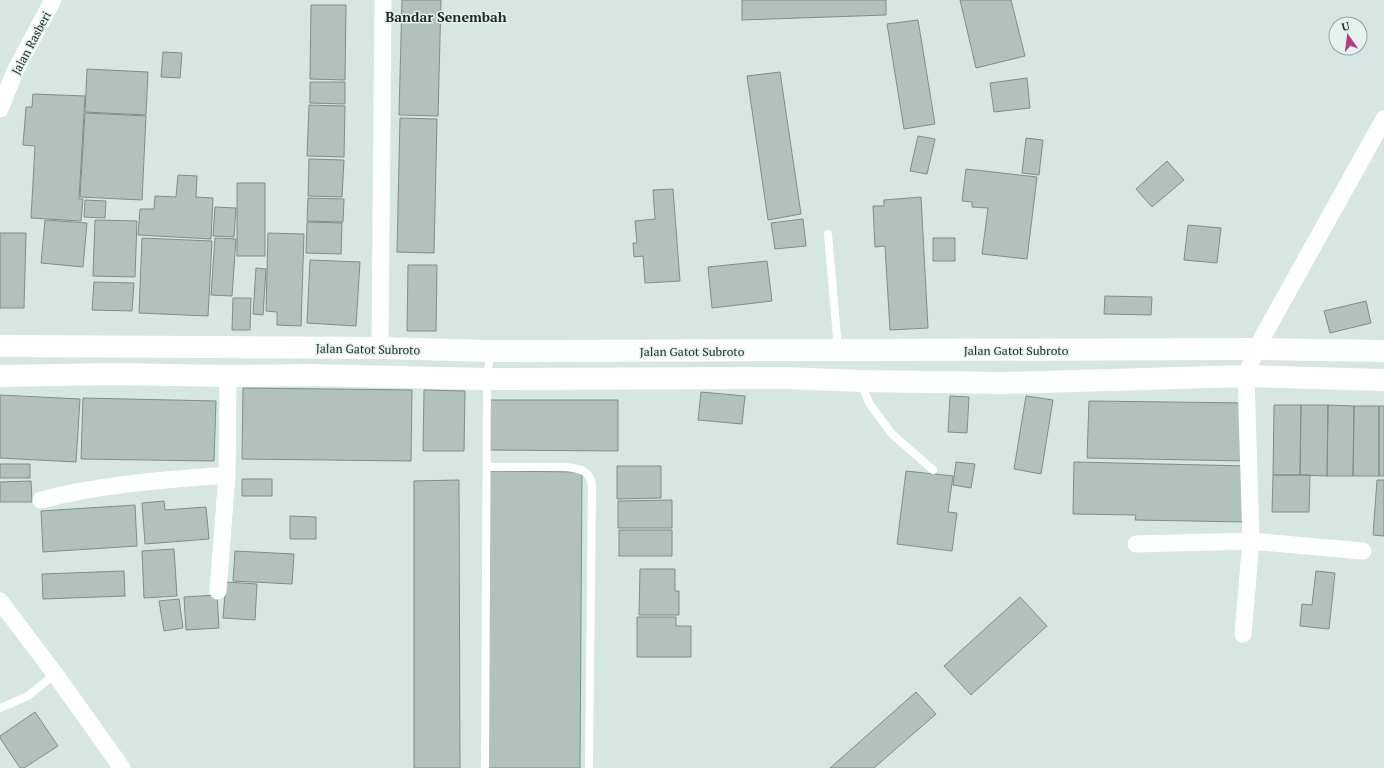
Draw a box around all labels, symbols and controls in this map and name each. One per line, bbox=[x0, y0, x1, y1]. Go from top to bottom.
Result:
district label: Bandar Senembah bbox=[385, 7, 507, 26]
street label: Jalan Rasberi bbox=[8, 8, 54, 77]
north arrow bbox=[1328, 16, 1368, 56]
text: U bbox=[1340, 19, 1351, 34]
street label: Jalan Gatot Subroto bbox=[316, 341, 421, 357]
street label: Jalan Gatot Subroto bbox=[964, 343, 1069, 358]
street label: Jalan Gatot Subroto bbox=[640, 344, 745, 359]

